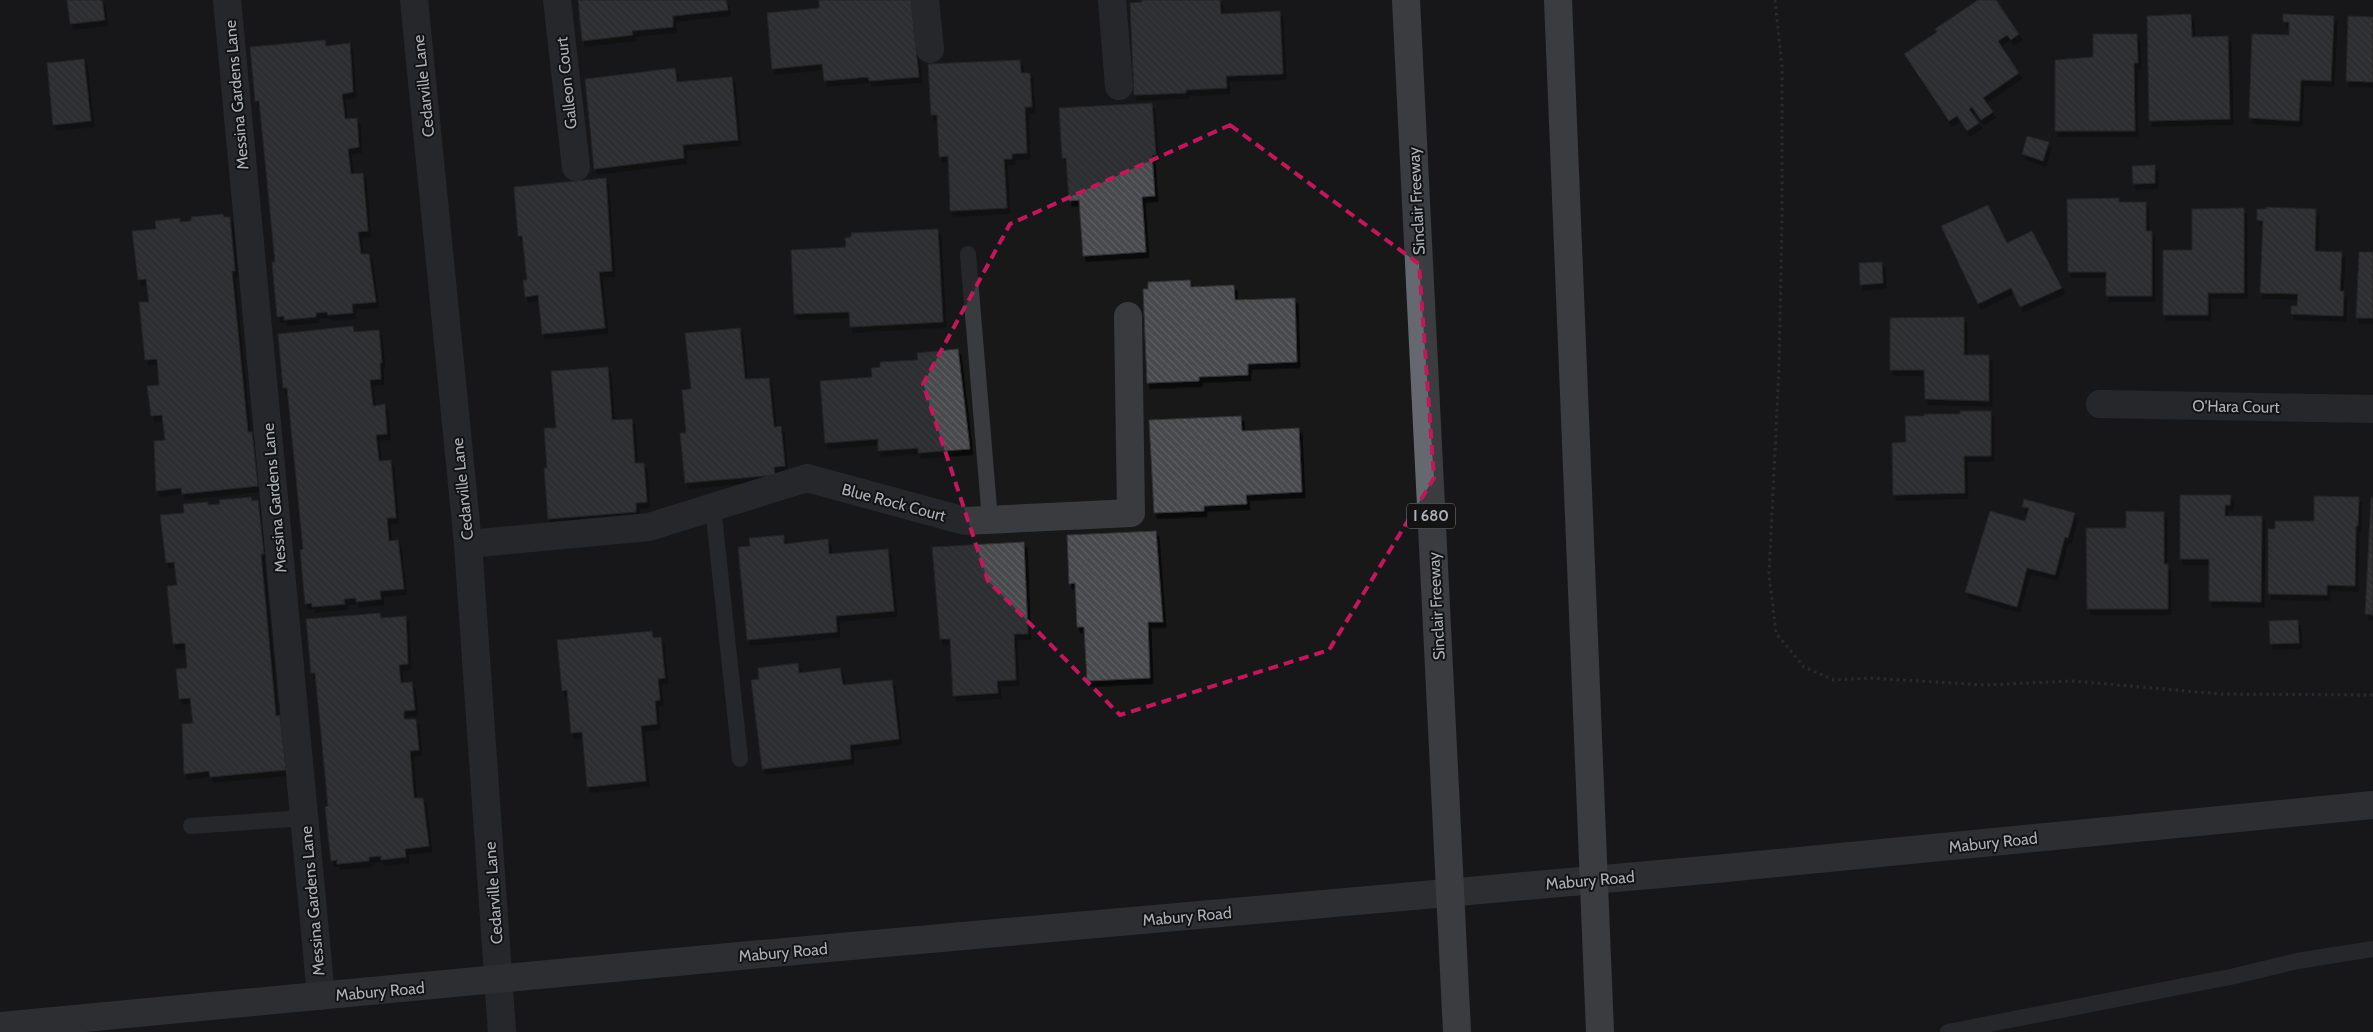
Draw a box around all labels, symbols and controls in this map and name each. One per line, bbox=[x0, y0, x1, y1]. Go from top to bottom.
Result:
street label: Messina Gardens Lane bbox=[220, 19, 253, 171]
street label: Cedarville Lane bbox=[409, 34, 438, 138]
street label: Galleon Court bbox=[552, 35, 581, 130]
street label: Sinclair Freeway bbox=[1404, 146, 1429, 256]
street label: O'Hara Court bbox=[2192, 396, 2280, 417]
street label: Messina Gardens Lane bbox=[258, 422, 291, 574]
street label: Cedarville Lane bbox=[448, 437, 477, 541]
street label: Blue Rock Court bbox=[840, 479, 949, 526]
road number: I 680 bbox=[1407, 504, 1455, 528]
street label: Sinclair Freeway bbox=[1424, 551, 1449, 661]
street label: Messina Gardens Lane bbox=[296, 825, 329, 977]
street label: Mabury Road bbox=[1948, 828, 2038, 857]
street label: Cedarville Lane bbox=[480, 841, 507, 945]
street label: Mabury Road bbox=[1545, 867, 1635, 894]
street label: Mabury Road bbox=[1142, 903, 1232, 930]
street label: Mabury Road bbox=[738, 939, 828, 966]
street label: Mabury Road bbox=[335, 978, 425, 1005]

